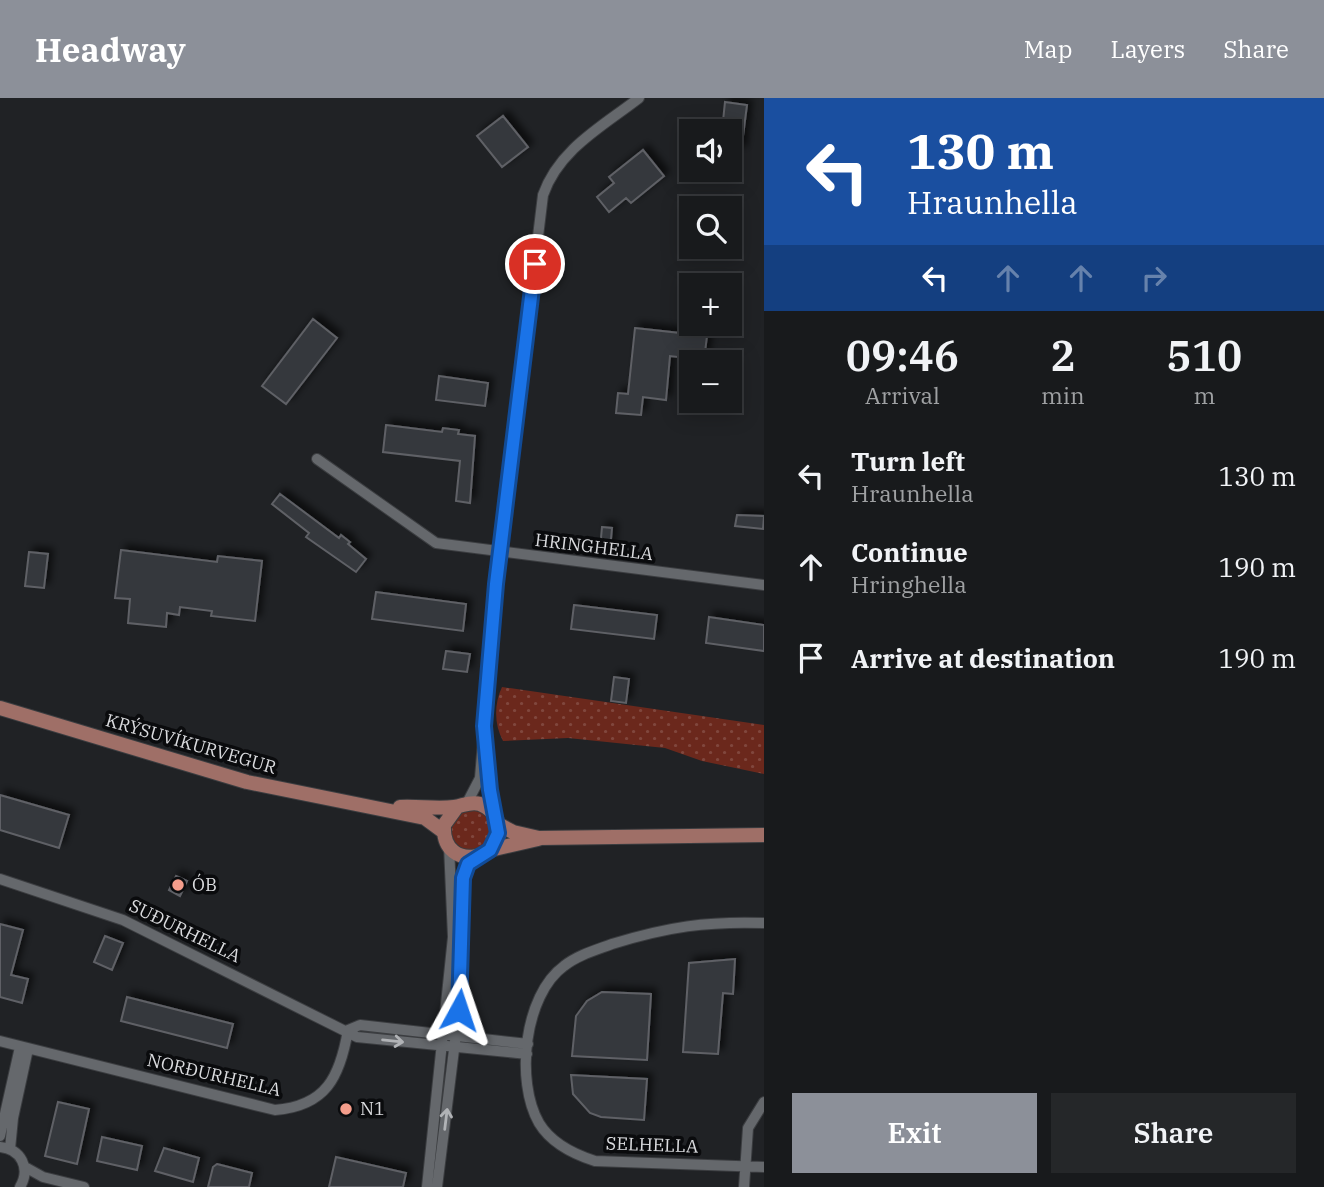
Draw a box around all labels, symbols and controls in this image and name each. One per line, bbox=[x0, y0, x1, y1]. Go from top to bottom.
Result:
text: Headway bbox=[35, 28, 186, 71]
text: Map bbox=[1024, 33, 1072, 65]
text: Layers bbox=[1110, 33, 1185, 65]
text: Share bbox=[1223, 33, 1289, 65]
map controls bbox=[679, 119, 742, 413]
button: sound bbox=[679, 119, 742, 182]
text: 130 m bbox=[907, 119, 1054, 182]
icon: left bbox=[792, 126, 883, 217]
text: Hraunhella bbox=[907, 181, 1078, 223]
button: search bbox=[679, 196, 742, 259]
pin bbox=[505, 234, 565, 294]
icon: arrive bbox=[516, 245, 554, 283]
icon: left bbox=[916, 259, 954, 297]
icon: ahead bbox=[989, 259, 1027, 297]
icon: ahead bbox=[1062, 259, 1100, 297]
icon: right bbox=[1135, 259, 1173, 297]
button: + bbox=[679, 273, 742, 336]
text: 09:46 bbox=[846, 328, 959, 383]
text: 2 bbox=[1050, 328, 1075, 383]
text: 510 bbox=[1167, 328, 1242, 383]
button: − bbox=[679, 350, 742, 413]
text: Arrival bbox=[865, 380, 940, 410]
text: min bbox=[1041, 380, 1085, 410]
text: m bbox=[1193, 380, 1215, 410]
text: Turn left bbox=[851, 444, 965, 478]
icon: left bbox=[792, 457, 830, 495]
text: 130 m bbox=[1218, 459, 1296, 493]
text: Hraunhella bbox=[851, 478, 974, 508]
street label: HRINGHELLA bbox=[534, 528, 655, 565]
text: Continue bbox=[851, 535, 968, 569]
icon: ahead bbox=[792, 548, 830, 586]
text: 190 m bbox=[1218, 550, 1296, 584]
text: Hringhella bbox=[851, 569, 967, 599]
icon: arrive bbox=[792, 639, 830, 677]
text: Arrive at destination bbox=[851, 641, 1115, 675]
text: 190 m bbox=[1218, 641, 1296, 675]
street label: KRÝSUVÍKURVEGUR bbox=[103, 708, 279, 779]
place label: ÓB bbox=[192, 873, 217, 896]
marker: ÓB bbox=[170, 877, 186, 893]
street label: SUÐURHELLA bbox=[126, 894, 245, 968]
position arrow bbox=[422, 973, 496, 1047]
one-way arrow bbox=[381, 1035, 404, 1048]
street label: NORÐURHELLA bbox=[145, 1048, 284, 1101]
button: Exit bbox=[792, 1093, 1037, 1173]
button: Share bbox=[1051, 1093, 1296, 1173]
place label: N1 bbox=[360, 1097, 385, 1120]
marker: N1 bbox=[338, 1101, 354, 1117]
one-way arrow bbox=[440, 1108, 453, 1131]
street label: SELHELLA bbox=[605, 1131, 699, 1158]

